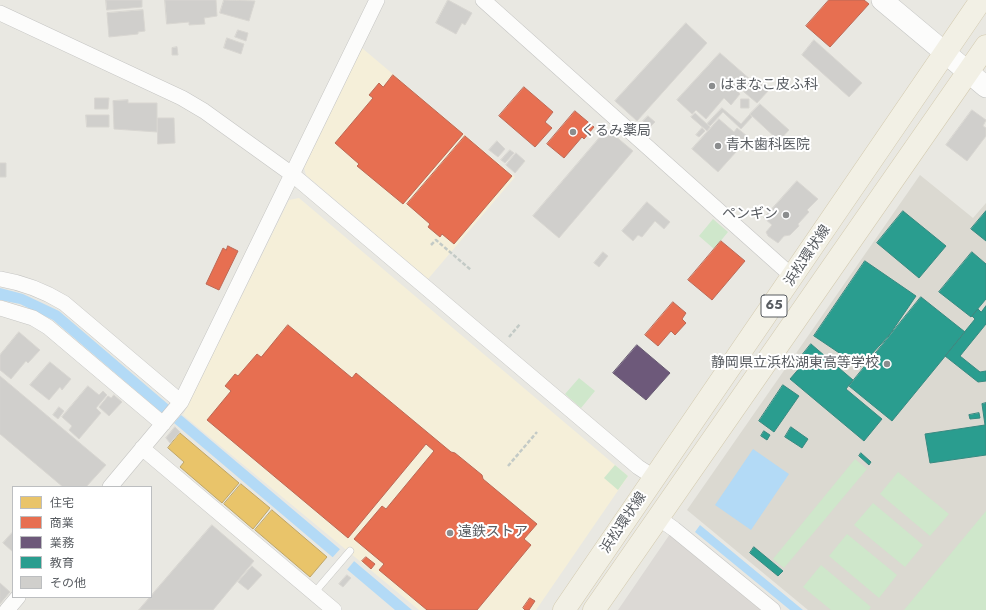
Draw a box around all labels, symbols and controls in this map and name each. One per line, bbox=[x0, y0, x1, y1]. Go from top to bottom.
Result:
place label: はまなこ皮ふ科 bbox=[720, 78, 818, 94]
marker: はまなこ皮ふ科 bbox=[707, 81, 717, 91]
place label: くるみ薬局 bbox=[581, 124, 651, 140]
marker: くるみ薬局 bbox=[568, 127, 578, 137]
place label: 青木歯科医院 bbox=[726, 138, 810, 154]
marker: 青木歯科医院 bbox=[713, 141, 723, 151]
place label: ペンギン bbox=[722, 207, 778, 223]
marker: ペンギン bbox=[781, 210, 791, 220]
street label: 浜松環状線 bbox=[781, 222, 835, 290]
road number: 65 bbox=[761, 295, 787, 317]
place label: 静岡県立浜松湖東高等学校 bbox=[711, 356, 879, 372]
marker: 静岡県立浜松湖東高等学校 bbox=[882, 359, 892, 369]
legend bbox=[12, 486, 152, 598]
street label: 浜松環状線 bbox=[597, 489, 651, 557]
text: 住宅 bbox=[50, 494, 74, 512]
text: 商業 bbox=[50, 514, 74, 532]
place label: 遠鉄ストア bbox=[458, 525, 528, 541]
marker: 遠鉄ストア bbox=[445, 528, 455, 538]
text: 業務 bbox=[50, 534, 74, 552]
text: 教育 bbox=[50, 554, 74, 572]
text: その他 bbox=[50, 574, 86, 592]

